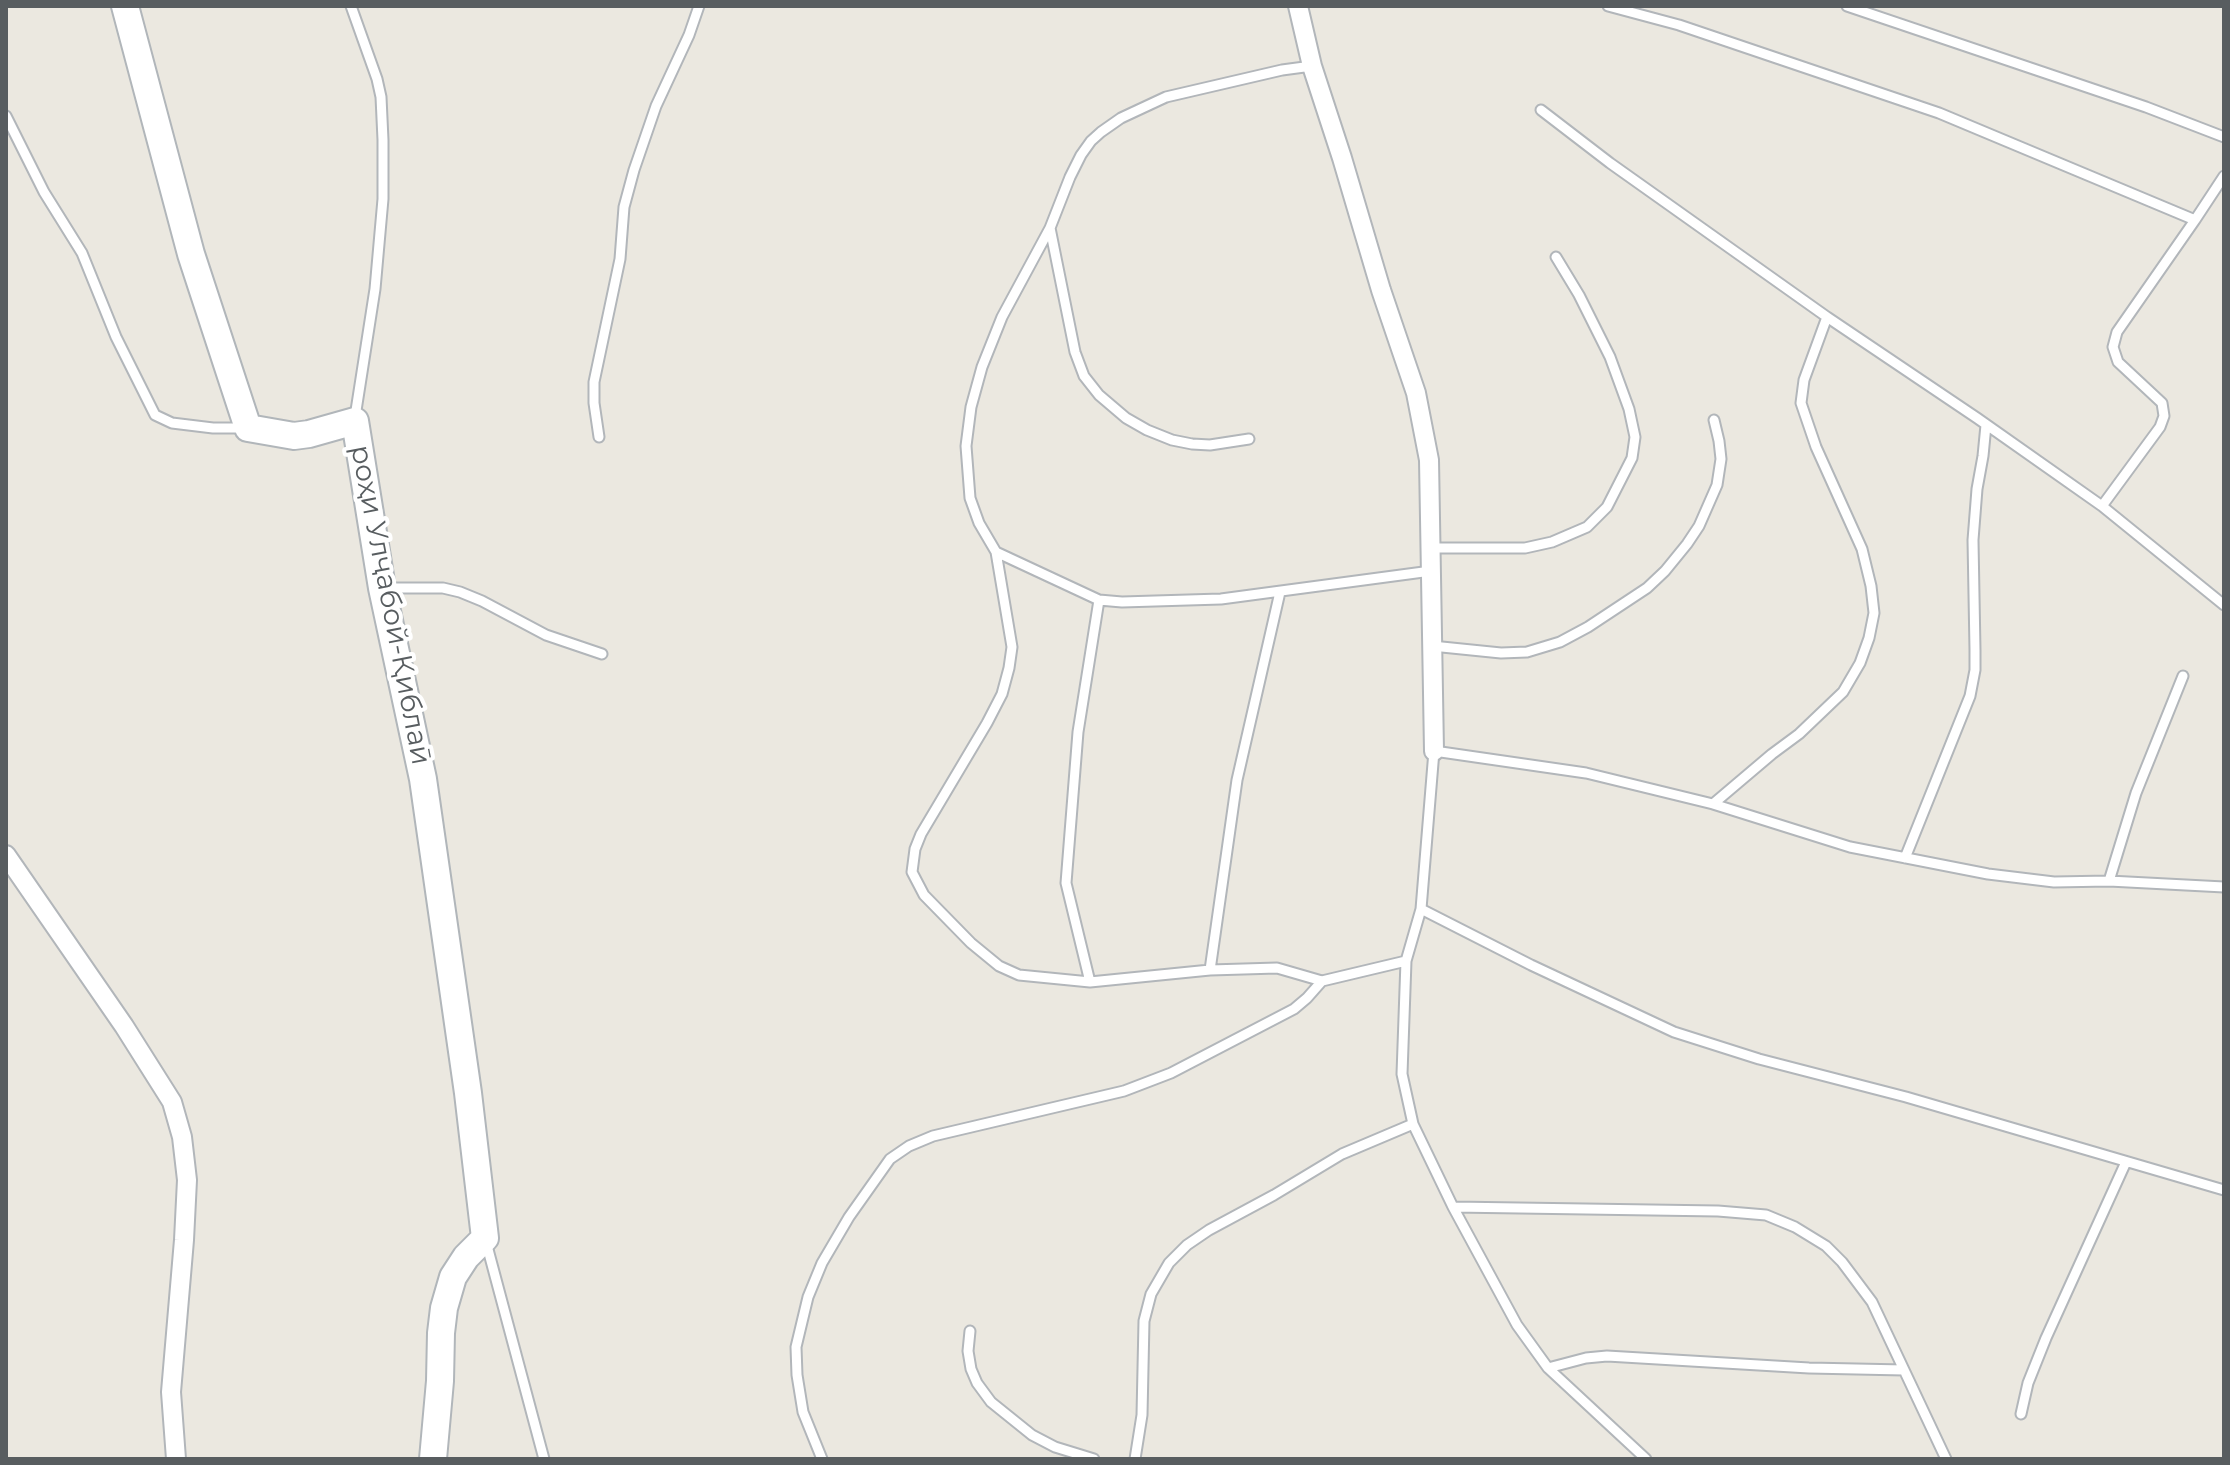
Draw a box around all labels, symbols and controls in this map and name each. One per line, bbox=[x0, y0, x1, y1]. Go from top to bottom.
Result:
street label: роҳи Улҷабой-Қиблаӣ bbox=[342, 442, 438, 768]

